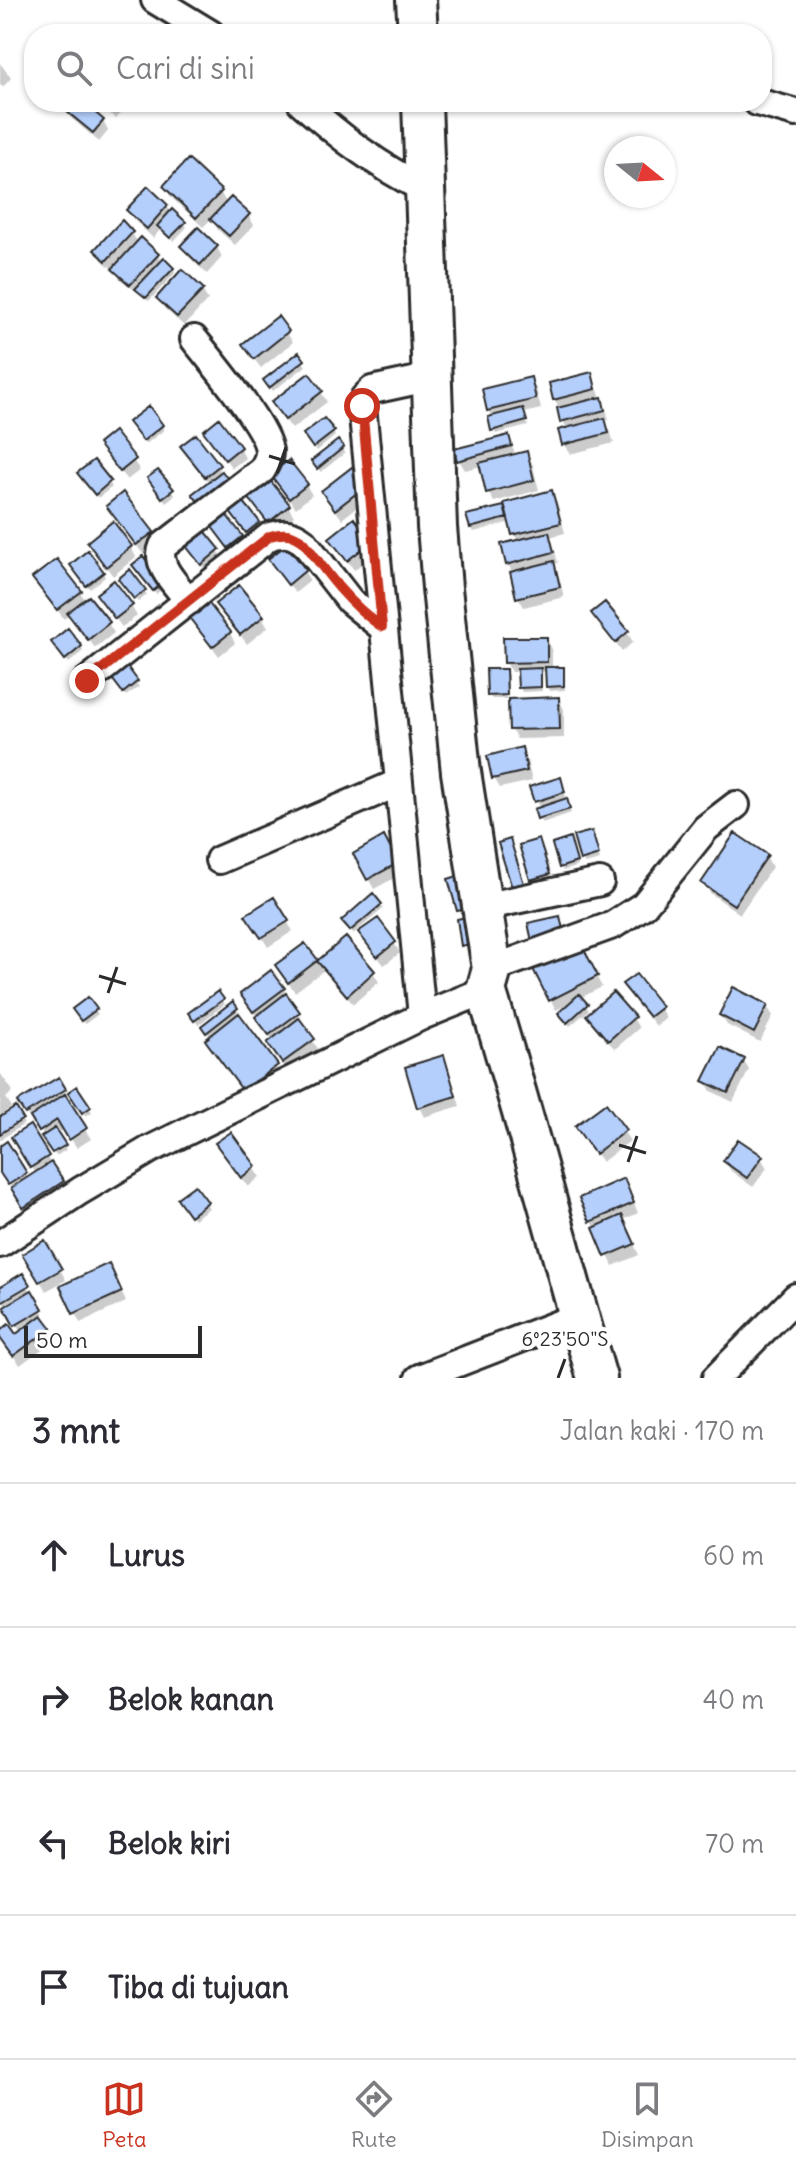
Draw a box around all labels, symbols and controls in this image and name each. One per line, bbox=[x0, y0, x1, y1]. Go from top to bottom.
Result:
search box bbox=[24, 24, 772, 112]
icon: search bbox=[52, 46, 96, 90]
text: Cari di sini bbox=[116, 49, 255, 87]
north arrow bbox=[604, 136, 676, 208]
route start bbox=[344, 388, 380, 424]
route end bbox=[69, 663, 105, 699]
scale bar bbox=[24, 1322, 202, 1358]
text: 50 m bbox=[36, 1326, 88, 1354]
text: 6°23'50"S bbox=[522, 1326, 608, 1351]
text: 3 mnt bbox=[32, 1409, 120, 1452]
text: Jalan kaki · 170 m bbox=[560, 1414, 764, 1447]
icon: ahead bbox=[32, 1533, 76, 1577]
text: Lurus bbox=[108, 1536, 185, 1574]
text: 60 m bbox=[703, 1539, 764, 1572]
icon: right bbox=[32, 1677, 76, 1721]
text: Belok kanan bbox=[108, 1680, 274, 1718]
text: 40 m bbox=[703, 1683, 764, 1716]
icon: left bbox=[32, 1821, 76, 1865]
text: Belok kiri bbox=[108, 1824, 231, 1862]
text: 70 m bbox=[705, 1827, 764, 1860]
icon: arrive bbox=[32, 1965, 76, 2009]
text: Tiba di tujuan bbox=[108, 1968, 289, 2006]
tab: Peta bbox=[102, 2077, 146, 2153]
tab: Rute bbox=[351, 2077, 397, 2153]
tab: Disimpan bbox=[601, 2077, 694, 2153]

